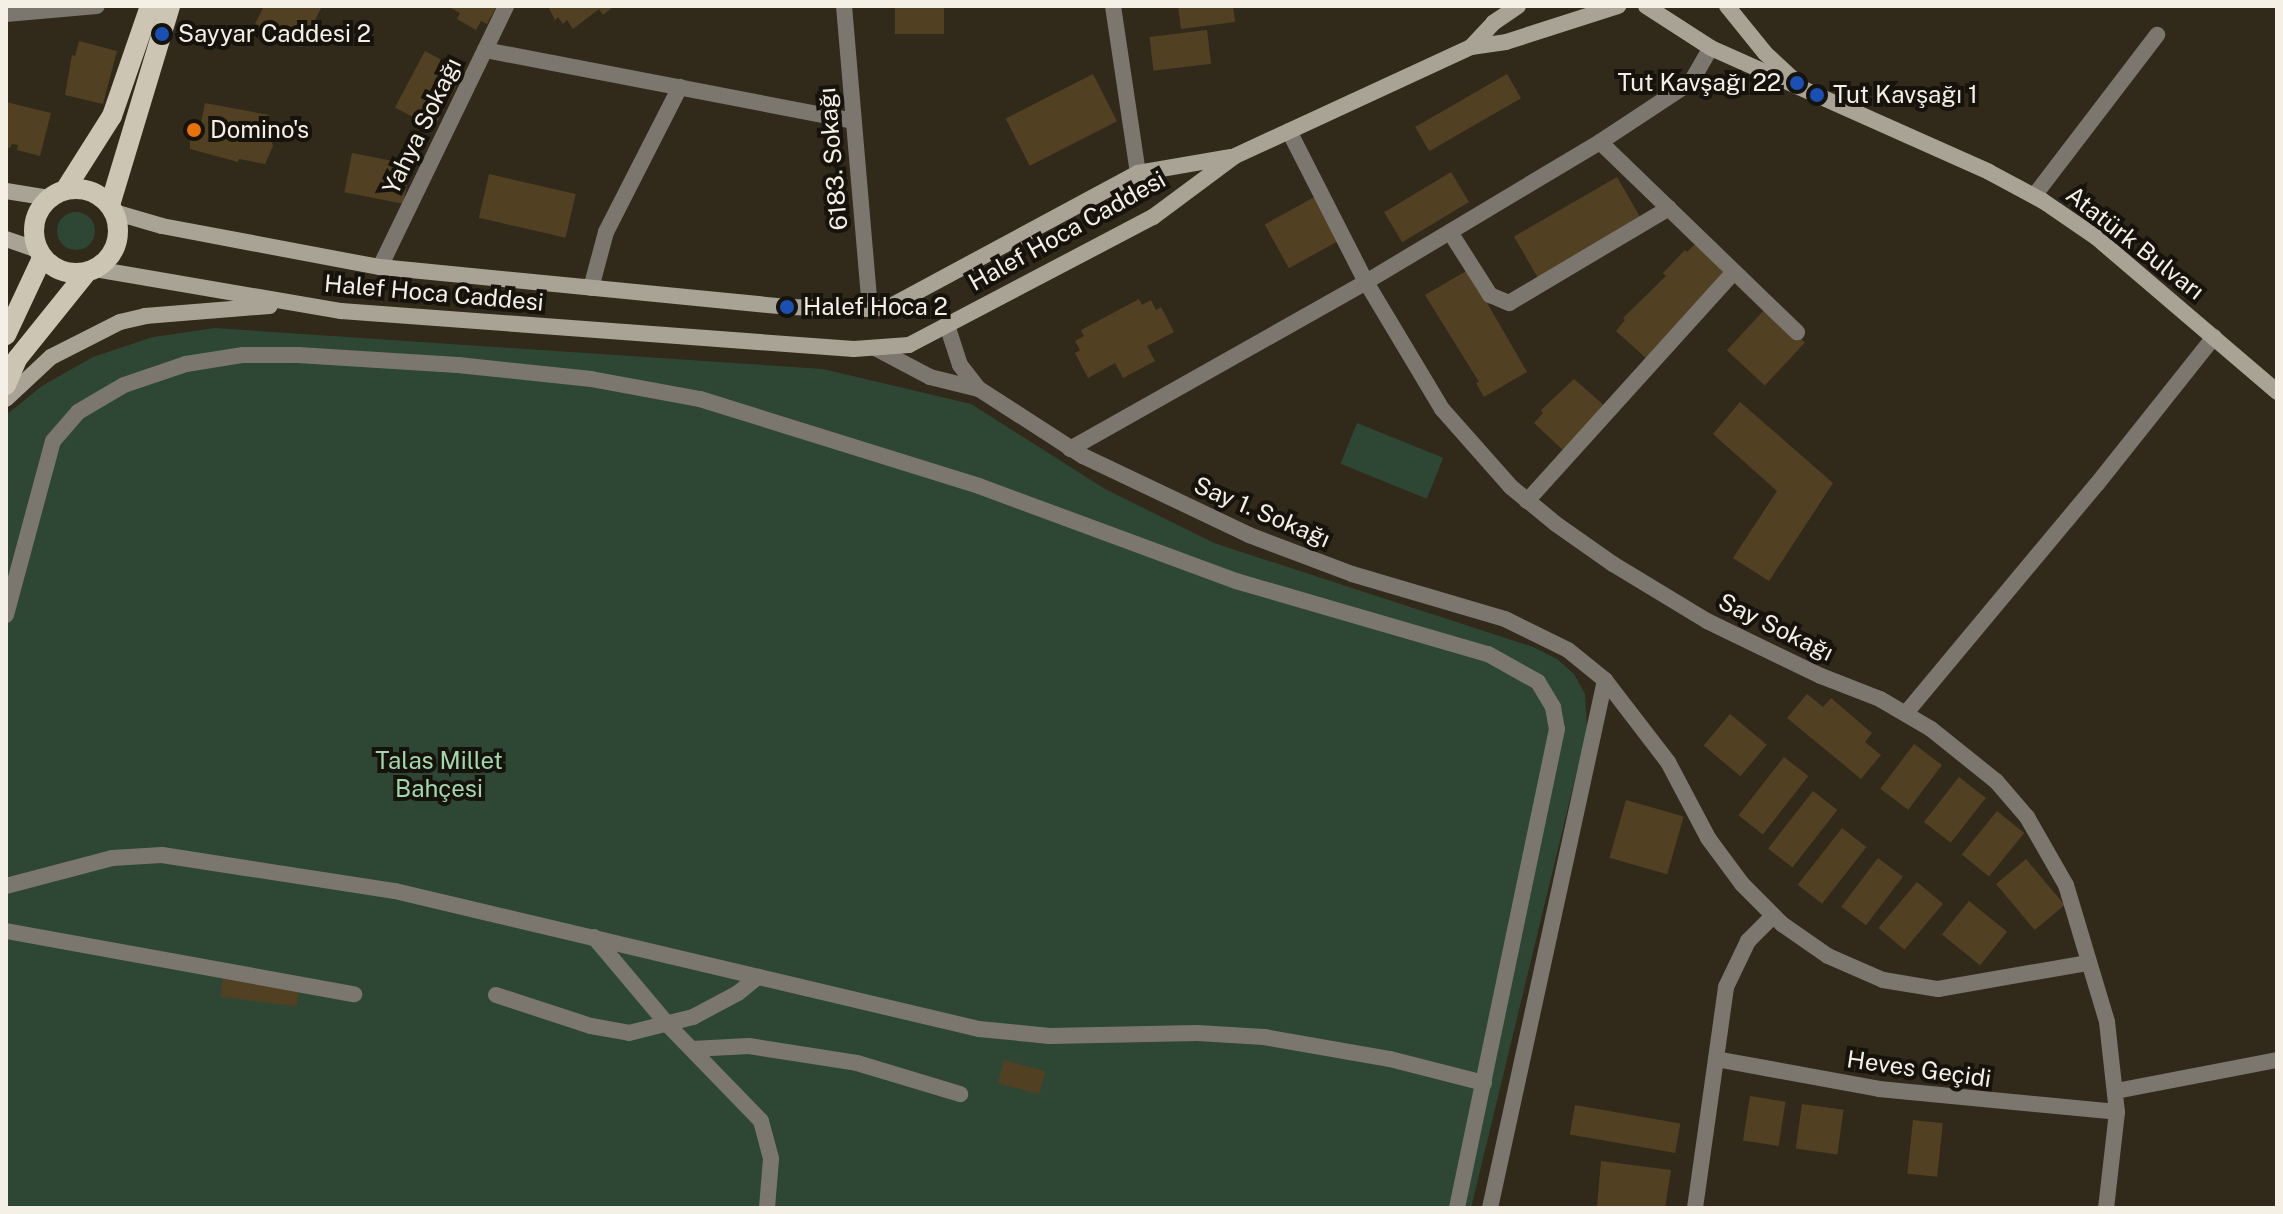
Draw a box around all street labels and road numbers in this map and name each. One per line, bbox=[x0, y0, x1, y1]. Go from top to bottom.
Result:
street label: Yahya Sokağı bbox=[377, 53, 467, 199]
street label: 6183. Sokağı bbox=[812, 86, 854, 232]
street label: Halef Hoca Caddesi bbox=[964, 165, 1170, 297]
street label: Atatürk Bulvarı bbox=[2060, 180, 2210, 306]
street label: Halef Hoca Caddesi bbox=[323, 269, 545, 317]
street label: Say 1. Sokağı bbox=[1189, 470, 1335, 554]
street label: Say Sokağı bbox=[1714, 587, 1838, 667]
street label: Heves Geçidi bbox=[1845, 1045, 1993, 1093]

